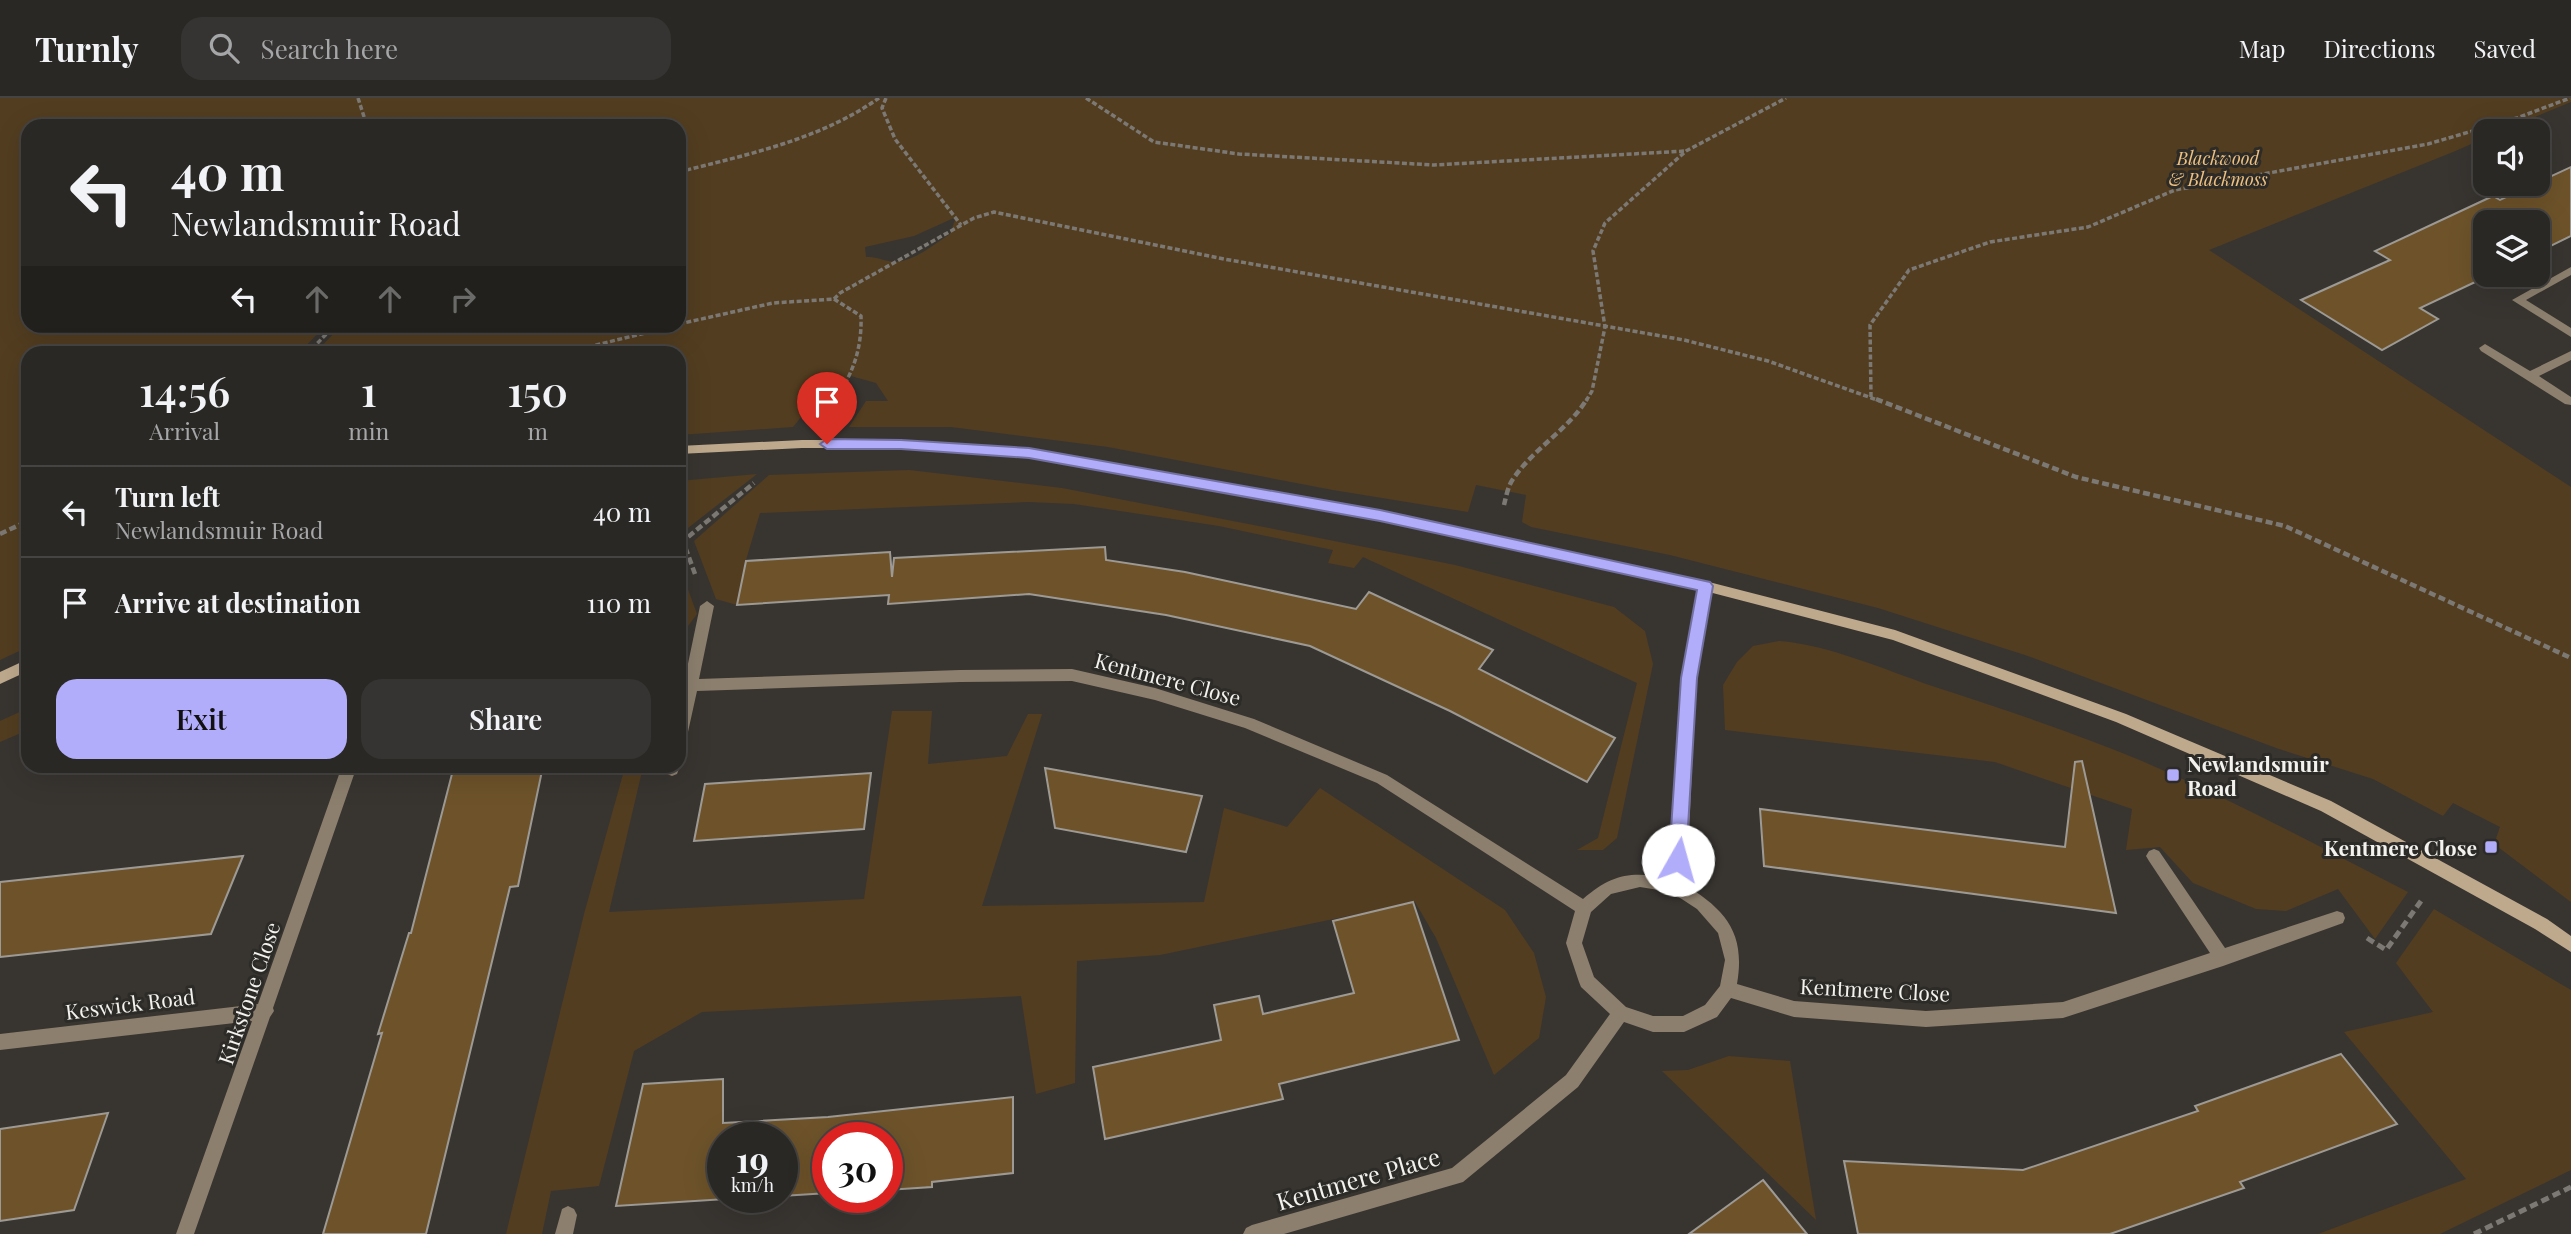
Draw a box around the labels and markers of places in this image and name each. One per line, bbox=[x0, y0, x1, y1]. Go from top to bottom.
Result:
pin bbox=[797, 372, 857, 444]
place label: Newlandsmuir Road bbox=[2187, 749, 2329, 801]
marker: Newlandsmuir Road bbox=[2165, 767, 2181, 783]
place label: Kentmere Close bbox=[2324, 833, 2477, 861]
marker: Kentmere Close bbox=[2483, 839, 2499, 855]

